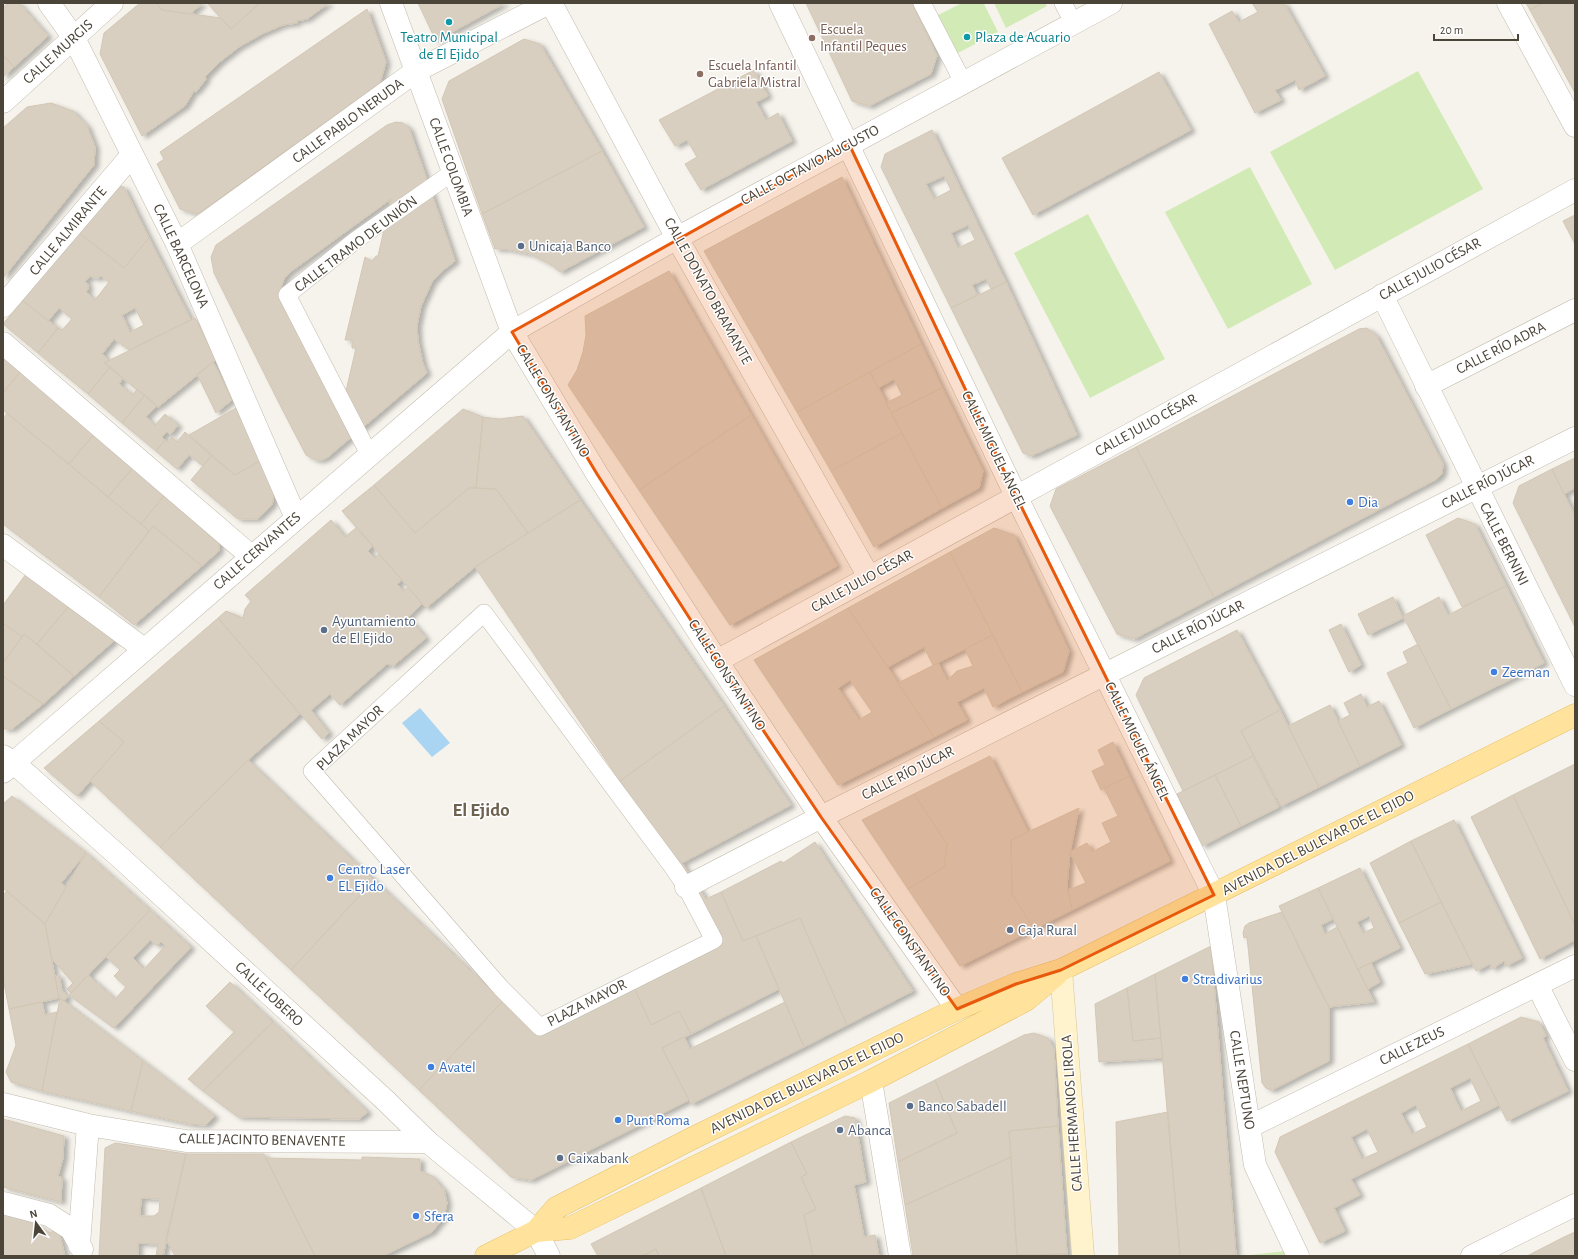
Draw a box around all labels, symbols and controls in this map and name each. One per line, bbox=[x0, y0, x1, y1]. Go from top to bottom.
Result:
scale bar bbox=[1434, 16, 1518, 42]
street label: CALLE MURGIS bbox=[20, 17, 96, 87]
marker: Teatro Municipal de El Ejido bbox=[444, 17, 454, 27]
place label: Escuela Infantil Peques bbox=[820, 22, 907, 54]
text: 20 m bbox=[1440, 24, 1463, 36]
place label: Teatro Municipal de El Ejido bbox=[400, 30, 498, 62]
place label: Plaza de Acuario bbox=[975, 30, 1071, 45]
marker: Plaza de Acuario bbox=[962, 32, 972, 42]
marker: Escuela Infantil Peques bbox=[807, 33, 817, 43]
place label: Escuela Infantil Gabriela Mistral bbox=[708, 58, 801, 90]
marker: Escuela Infantil Gabriela Mistral bbox=[695, 69, 705, 79]
street label: CALLE PABLO NERUDA bbox=[290, 76, 407, 166]
street label: CALLE COLOMBIA bbox=[426, 116, 476, 219]
street label: CALLE OCTAVIO AUGUSTO bbox=[738, 122, 882, 208]
street label: CALLE ALMIRANTE bbox=[27, 184, 109, 278]
street label: CALLE TRAMO DE UNIÓN bbox=[291, 191, 420, 295]
street label: CALLE BARCELONA bbox=[150, 202, 212, 311]
street label: CALLE DONATO BRAMANTE bbox=[661, 215, 755, 367]
street label: CALLE JULIO CÉSAR bbox=[1376, 233, 1483, 303]
place label: Unicaja Banco bbox=[529, 239, 611, 254]
marker: Unicaja Banco bbox=[516, 241, 526, 251]
street label: CALLE RÍO ADRA bbox=[1453, 317, 1548, 377]
street label: CALLE CONSTANTINO bbox=[513, 342, 593, 460]
street label: CALLE MIGUEL ÁNGEL bbox=[959, 388, 1031, 512]
street label: CALLE JULIO CÉSAR bbox=[1092, 389, 1199, 459]
street label: CALLE RÍO JÚCAR bbox=[1438, 450, 1537, 512]
place label: Dia bbox=[1358, 495, 1378, 510]
marker: Dia bbox=[1345, 497, 1355, 507]
street label: CALLE BERNINI bbox=[1477, 500, 1531, 588]
street label: CALLE CERVANTES bbox=[211, 509, 303, 593]
street label: CALLE JULIO CÉSAR bbox=[808, 545, 915, 615]
street label: CALLE RÍO JÚCAR bbox=[1148, 595, 1247, 657]
place label: Ayuntamiento de El Ejido bbox=[332, 614, 416, 646]
street label: CALLE CONSTANTINO bbox=[686, 617, 768, 733]
marker: Ayuntamiento de El Ejido bbox=[319, 625, 329, 635]
place label: Zeeman bbox=[1502, 665, 1550, 680]
marker: Zeeman bbox=[1489, 667, 1499, 677]
street label: CALLE MIGUEL ÁNGEL bbox=[1102, 679, 1174, 803]
street label: PLAZA MAYOR bbox=[314, 702, 386, 774]
street label: CALLE RÍO JÚCAR bbox=[858, 741, 957, 803]
street label: AVENIDA DEL BULEVAR DE EL EJIDO bbox=[1219, 788, 1417, 898]
district label: El Ejido bbox=[452, 801, 510, 820]
place label: Centro Laser EL Ejido bbox=[338, 862, 410, 894]
marker: Centro Laser EL Ejido bbox=[325, 873, 335, 883]
street label: CALLE CONSTANTINO bbox=[867, 885, 953, 999]
place label: Caja Rural bbox=[1018, 923, 1077, 938]
marker: Caja Rural bbox=[1005, 925, 1015, 935]
street label: CALLE LOBERO bbox=[232, 959, 306, 1029]
place label: Stradivarius bbox=[1193, 972, 1262, 987]
marker: Stradivarius bbox=[1180, 974, 1190, 984]
street label: PLAZA MAYOR bbox=[545, 977, 629, 1029]
street label: CALLE ZEUS bbox=[1377, 1024, 1447, 1068]
street label: AVENIDA DEL BULEVAR DE EL EJIDO bbox=[708, 1029, 906, 1137]
street label: CALLE NEPTUNO bbox=[1227, 1029, 1257, 1131]
street label: CALLE HERMANOS LIROLA bbox=[1059, 1034, 1085, 1192]
place label: Avatel bbox=[439, 1060, 476, 1075]
marker: Avatel bbox=[426, 1062, 436, 1072]
place label: Banco Sabadell bbox=[918, 1099, 1007, 1114]
marker: Banco Sabadell bbox=[905, 1101, 915, 1111]
place label: Punt Roma bbox=[626, 1113, 690, 1128]
marker: Punt Roma bbox=[613, 1115, 623, 1125]
place label: Abanca bbox=[848, 1123, 892, 1138]
marker: Abanca bbox=[835, 1125, 845, 1135]
street label: CALLE JACINTO BENAVENTE bbox=[179, 1131, 345, 1149]
place label: Caixabank bbox=[568, 1151, 629, 1166]
marker: Caixabank bbox=[555, 1153, 565, 1163]
north arrow bbox=[16, 1203, 56, 1243]
text: N bbox=[28, 1208, 39, 1220]
place label: Sfera bbox=[424, 1209, 454, 1224]
marker: Sfera bbox=[411, 1211, 421, 1221]

